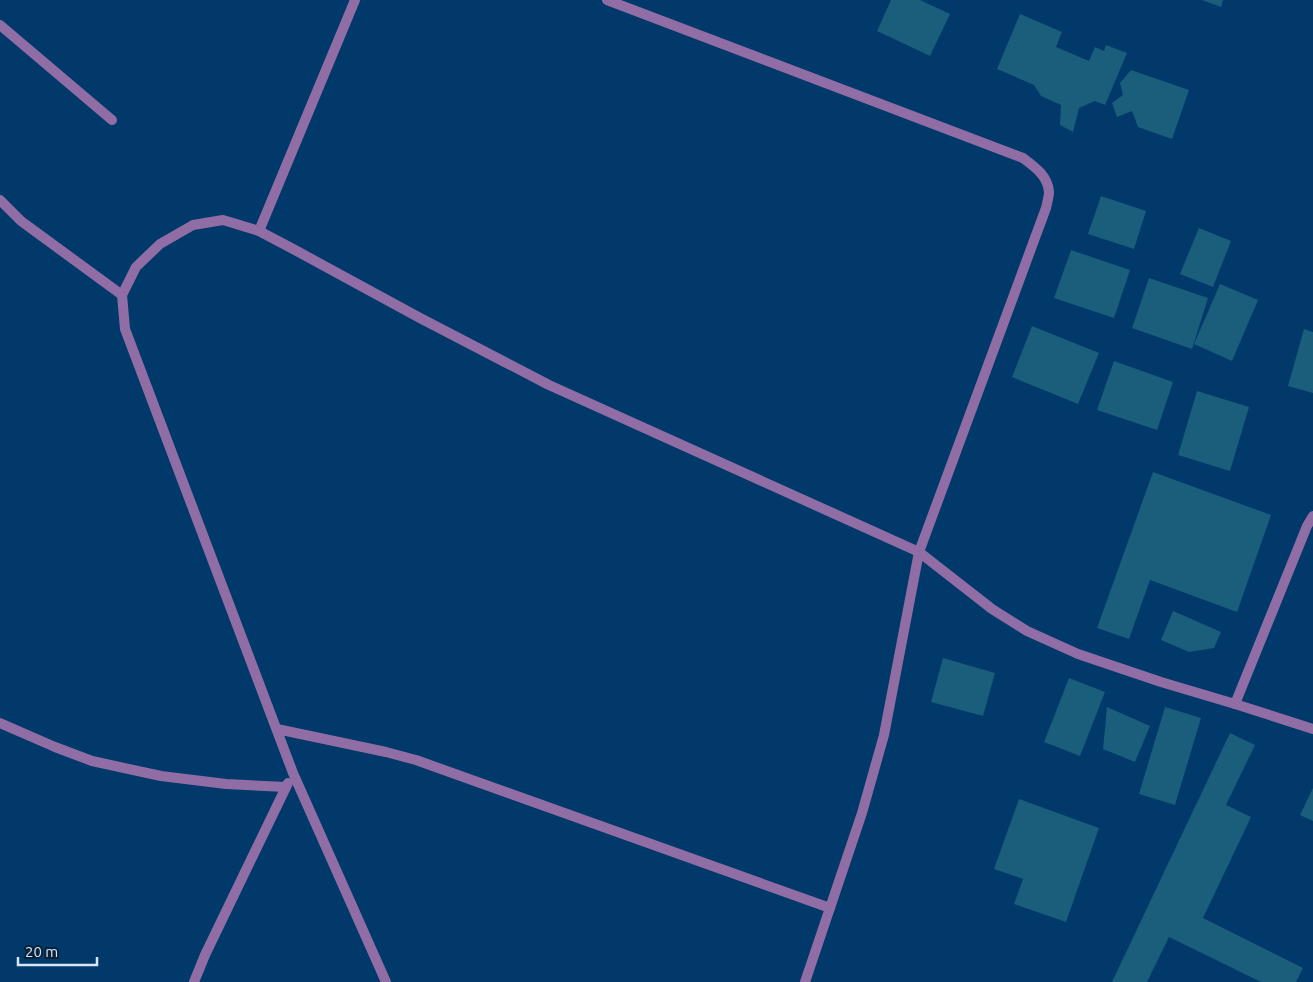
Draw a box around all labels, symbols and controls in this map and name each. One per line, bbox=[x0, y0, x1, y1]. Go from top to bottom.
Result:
scale bar bbox=[18, 934, 96, 966]
text: 20 m bbox=[25, 943, 58, 960]

